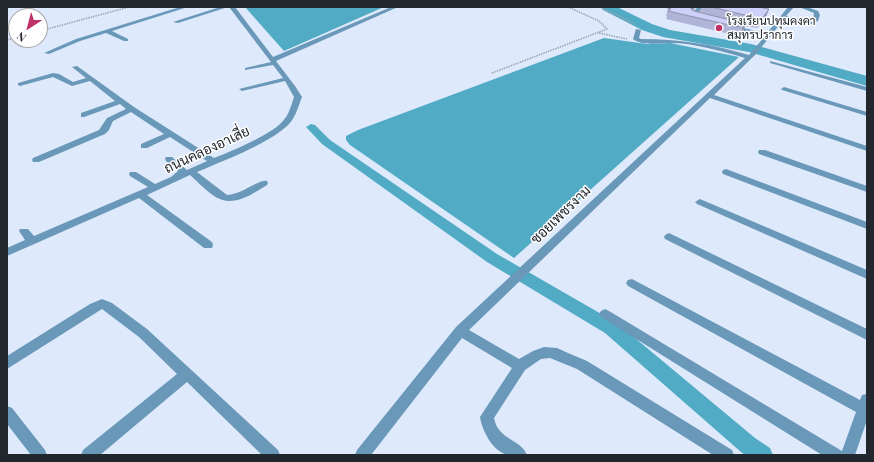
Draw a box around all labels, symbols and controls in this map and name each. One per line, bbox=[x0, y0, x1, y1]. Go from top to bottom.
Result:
north arrow bbox=[8, 8, 48, 48]
place label: โรงเรียนปทุมคงคา สมุทรปราการ bbox=[727, 14, 816, 42]
marker: โรงเรียนปทุมคงคา สมุทรปราการ bbox=[714, 23, 724, 33]
text: N bbox=[14, 29, 29, 46]
street label: ถนนคลองอาเสี่ย bbox=[161, 123, 253, 177]
street label: ซอยเพชรงาม bbox=[528, 182, 594, 248]

